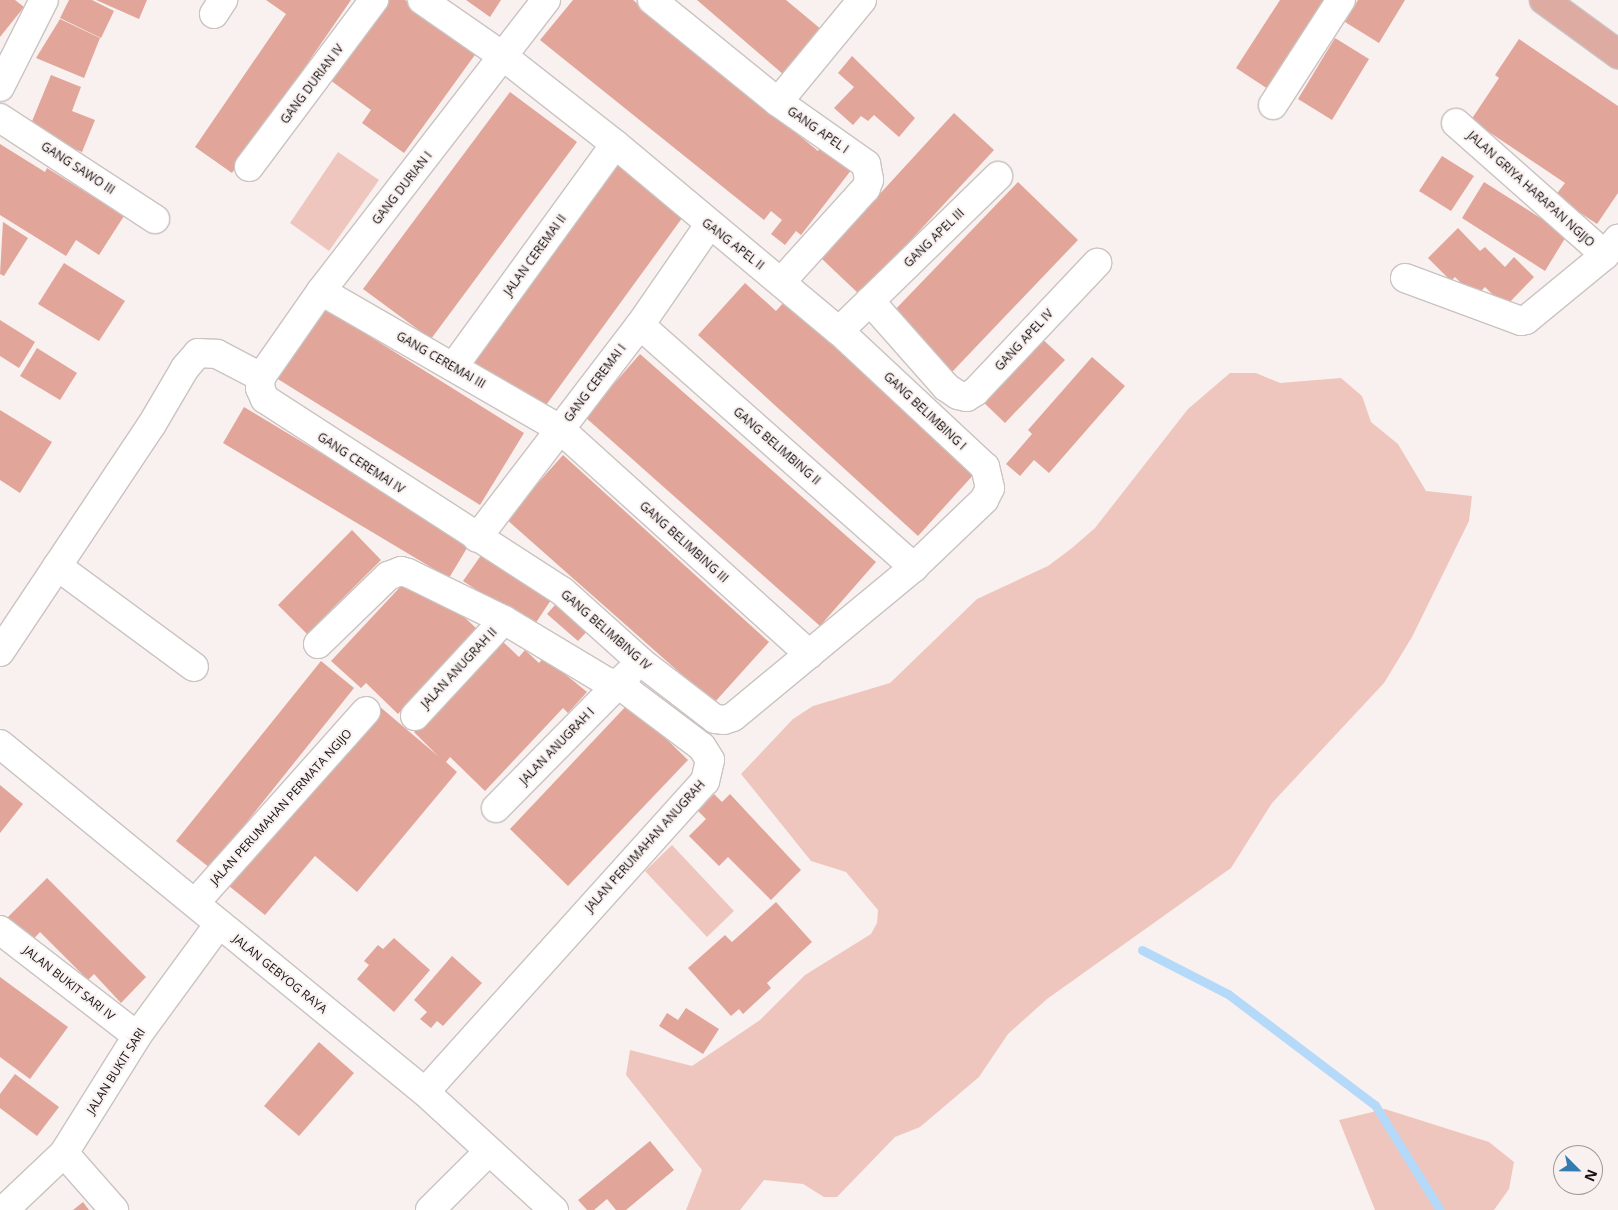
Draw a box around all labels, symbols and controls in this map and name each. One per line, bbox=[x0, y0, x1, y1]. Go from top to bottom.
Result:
street label: GANG DURIAN IV bbox=[277, 41, 347, 127]
street label: GANG APEL I bbox=[785, 104, 851, 156]
street label: JALAN GRIYA HARAPAN NGIJO bbox=[1465, 128, 1597, 250]
street label: GANG SAWO III bbox=[38, 139, 118, 197]
street label: GANG DURIAN I bbox=[369, 149, 435, 227]
street label: GANG APEL III bbox=[901, 206, 967, 270]
street label: JALAN CEREMAI II bbox=[501, 212, 569, 298]
street label: GANG APEL II bbox=[699, 215, 767, 273]
street label: GANG APEL IV bbox=[992, 306, 1056, 374]
street label: GANG CEREMAI III bbox=[394, 329, 488, 391]
street label: GANG CEREMAI I bbox=[561, 341, 629, 425]
street label: GANG BELIMBING I bbox=[881, 369, 969, 453]
street label: GANG BELIMBING II bbox=[731, 404, 823, 488]
street label: GANG CEREMAI IV bbox=[315, 429, 407, 497]
street label: GANG BELIMBING III bbox=[637, 498, 731, 586]
street label: GANG BELIMBING IV bbox=[558, 587, 654, 673]
street label: JALAN ANUGRAH II bbox=[418, 625, 500, 711]
street label: JALAN ANUGRAH I bbox=[517, 705, 597, 787]
street label: JALAN PERUMAHAN PERMATA NGIJO bbox=[207, 726, 355, 888]
street label: JALAN PERUMAHAN ANUGRAH bbox=[582, 777, 708, 915]
street label: JALAN GEBYOG RAYA bbox=[230, 932, 330, 1016]
street label: JALAN BUKIT SARI IV bbox=[20, 943, 118, 1023]
street label: JALAN BUKIT SARI bbox=[84, 1025, 148, 1117]
north arrow bbox=[1553, 1145, 1603, 1195]
text: N bbox=[1580, 1167, 1602, 1185]

